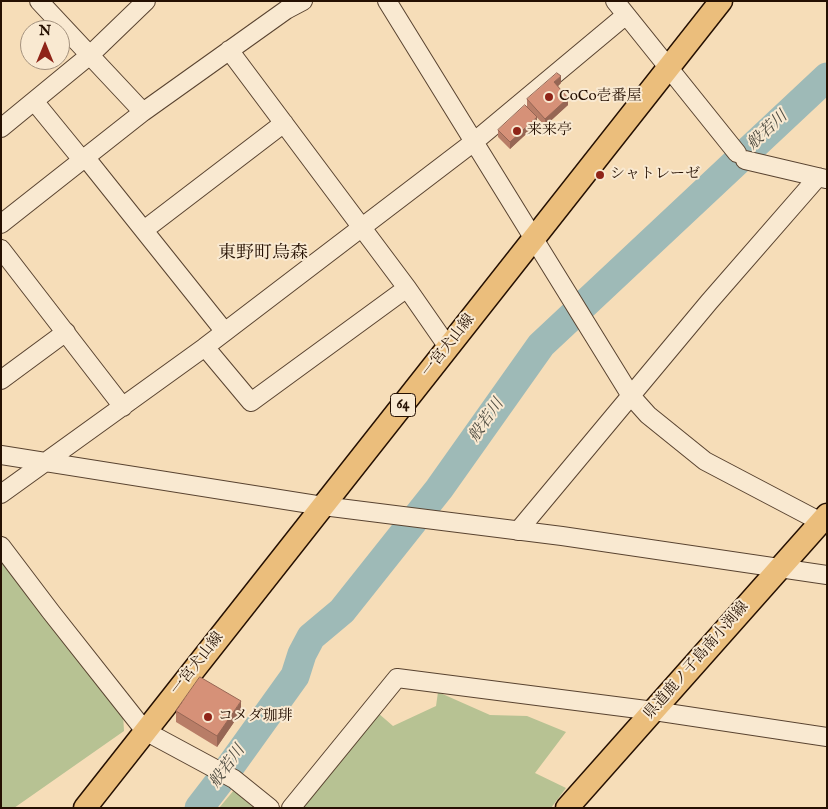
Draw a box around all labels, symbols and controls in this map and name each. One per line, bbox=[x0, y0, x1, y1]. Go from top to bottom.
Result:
north arrow bbox=[20, 20, 70, 70]
text: N bbox=[39, 22, 51, 40]
place label: CoCo壱番屋 bbox=[559, 88, 642, 106]
marker: CoCo壱番屋 bbox=[543, 91, 555, 103]
water label: 般若川 bbox=[744, 108, 792, 154]
place label: 来来亭 bbox=[527, 122, 572, 140]
marker: 来来亭 bbox=[511, 125, 523, 137]
place label: シャトレーゼ bbox=[610, 166, 700, 184]
marker: シャトレーゼ bbox=[594, 169, 606, 181]
district label: 東野町烏森 bbox=[218, 243, 308, 265]
street label: 一宮犬山線 bbox=[419, 311, 479, 381]
road number: 64 bbox=[390, 394, 416, 416]
water label: 般若川 bbox=[465, 396, 509, 446]
street label: 県道鹿ノ子島南小渕線 bbox=[641, 598, 753, 724]
street label: 一宮犬山線 bbox=[168, 629, 228, 699]
place label: コメダ珈琲 bbox=[218, 708, 293, 726]
marker: コメダ珈琲 bbox=[202, 711, 214, 723]
water label: 般若川 bbox=[206, 742, 250, 792]

